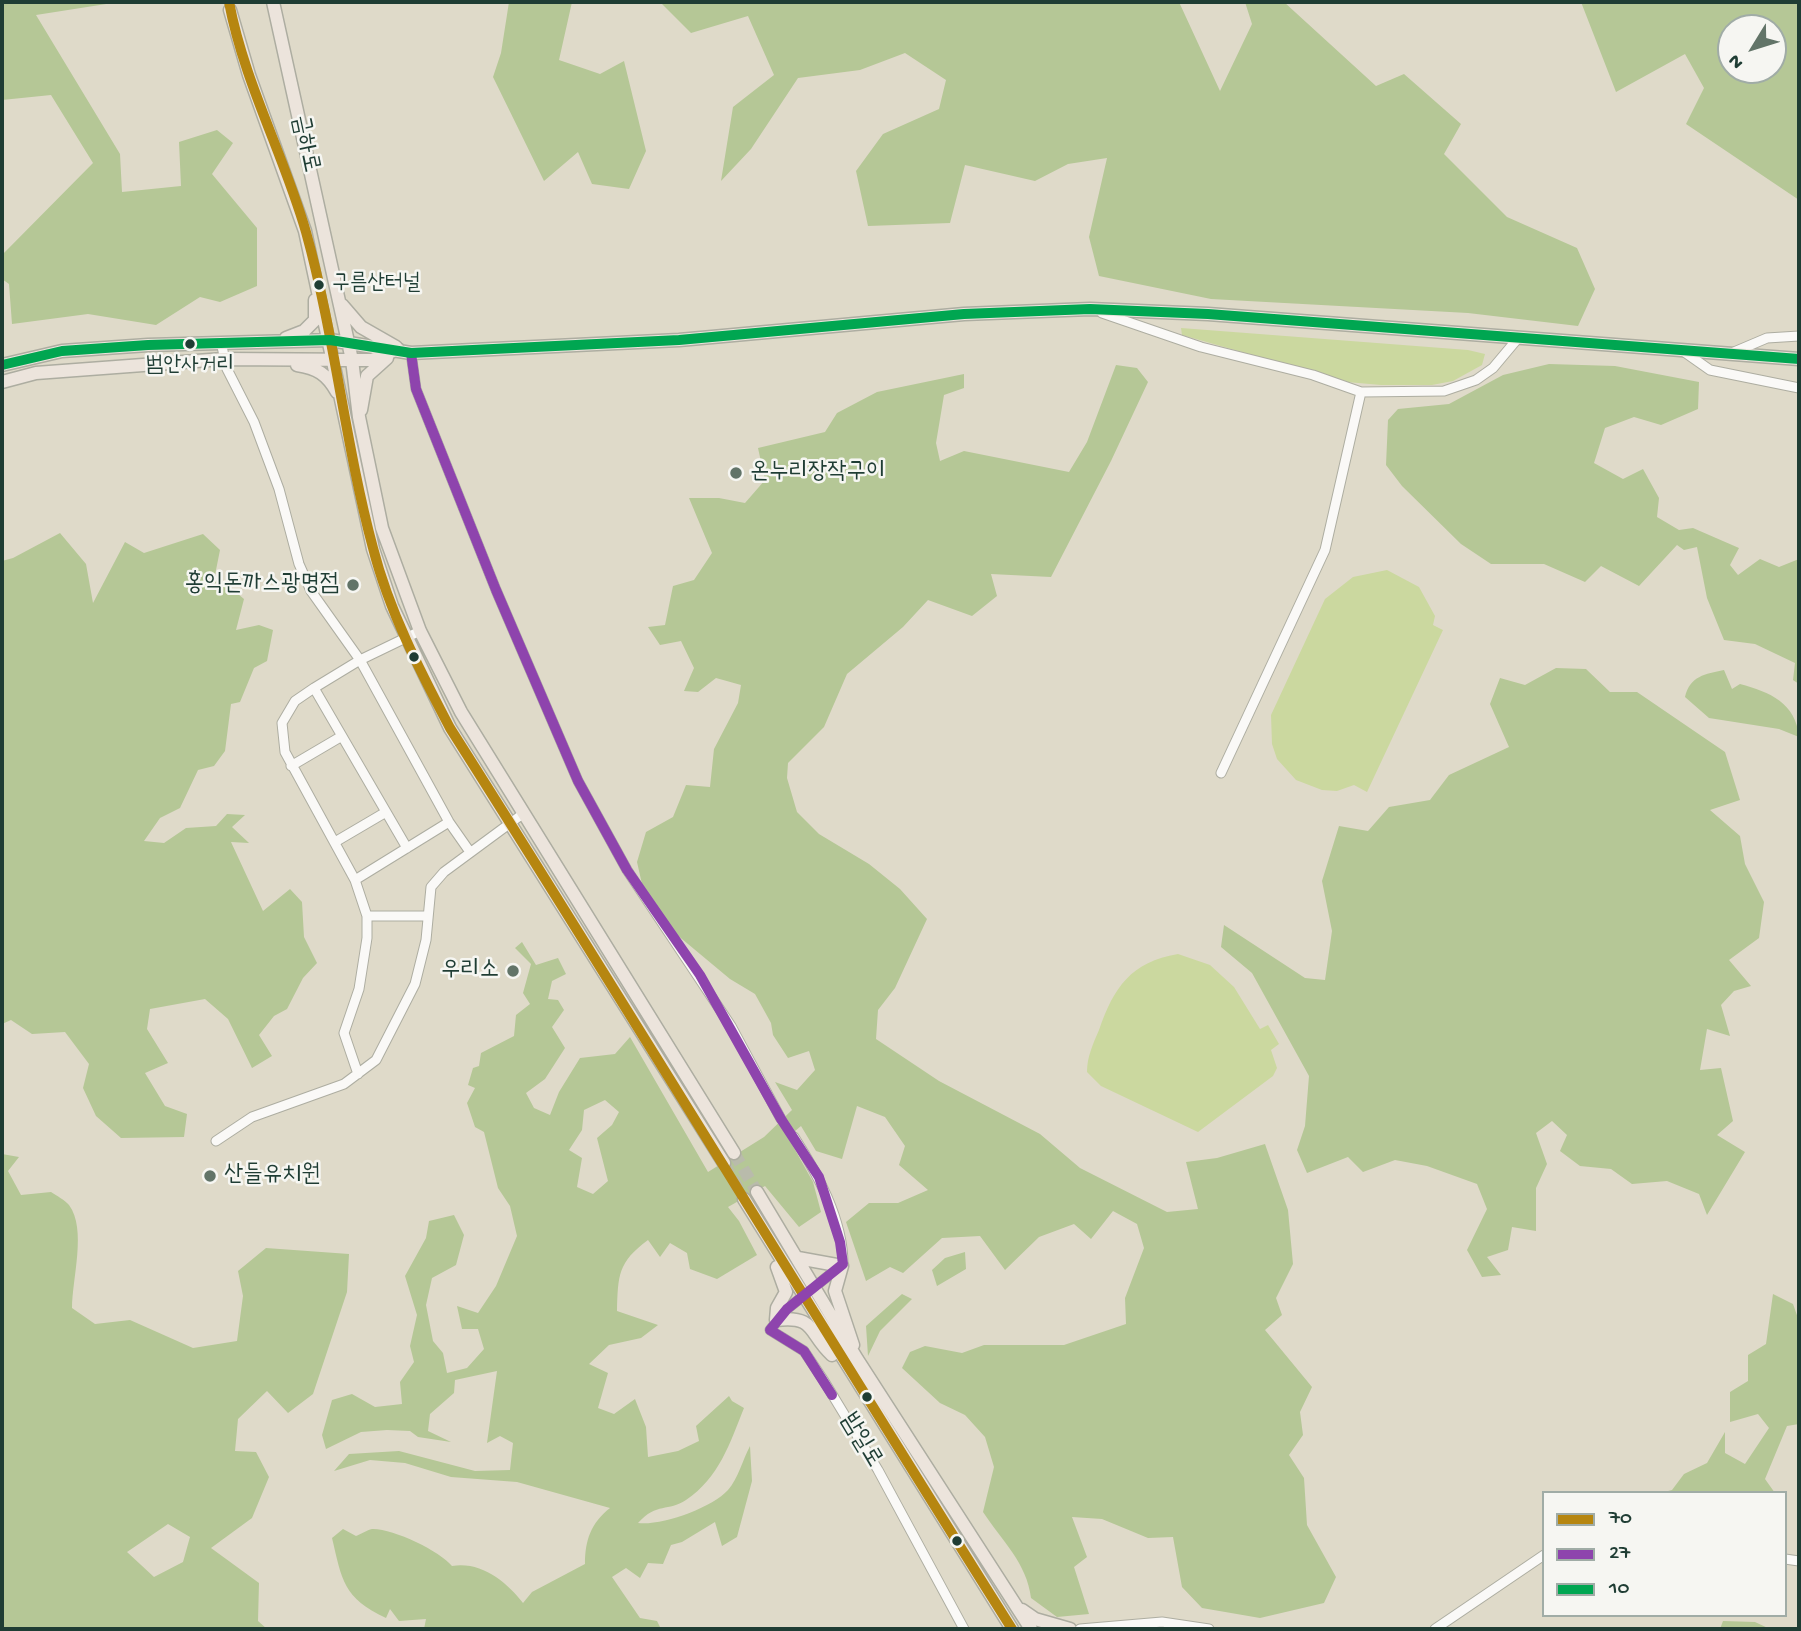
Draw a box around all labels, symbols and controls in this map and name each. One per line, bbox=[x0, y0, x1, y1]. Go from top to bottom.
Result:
north arrow bbox=[1717, 14, 1787, 84]
text: N bbox=[1724, 49, 1750, 73]
street label: 금하로 bbox=[284, 113, 324, 175]
place label: 구름산터널 bbox=[332, 272, 421, 298]
marker: 구름산터널 bbox=[312, 278, 326, 292]
marker: 범안사거리 bbox=[183, 337, 197, 351]
place label: 범안사거리 bbox=[146, 354, 234, 380]
place label: 온누리장작구이 bbox=[750, 459, 885, 487]
marker: 온누리장작구이 bbox=[728, 465, 744, 481]
place label: 홍익돈까스광명점 bbox=[185, 571, 339, 599]
marker: 홍익돈까스광명점 bbox=[345, 577, 361, 593]
unlabelled marker bbox=[407, 650, 421, 664]
place label: 우리소 bbox=[441, 957, 499, 985]
marker: 우리소 bbox=[505, 963, 521, 979]
place label: 산들유치원 bbox=[224, 1162, 321, 1190]
marker: 산들유치원 bbox=[202, 1168, 218, 1184]
unlabelled marker bbox=[860, 1390, 874, 1404]
street label: 밤일로 bbox=[833, 1409, 887, 1473]
legend bbox=[1542, 1491, 1787, 1617]
text: 70 bbox=[1609, 1507, 1632, 1532]
unlabelled marker bbox=[950, 1534, 964, 1548]
text: 27 bbox=[1609, 1542, 1630, 1567]
text: 10 bbox=[1609, 1577, 1629, 1602]

